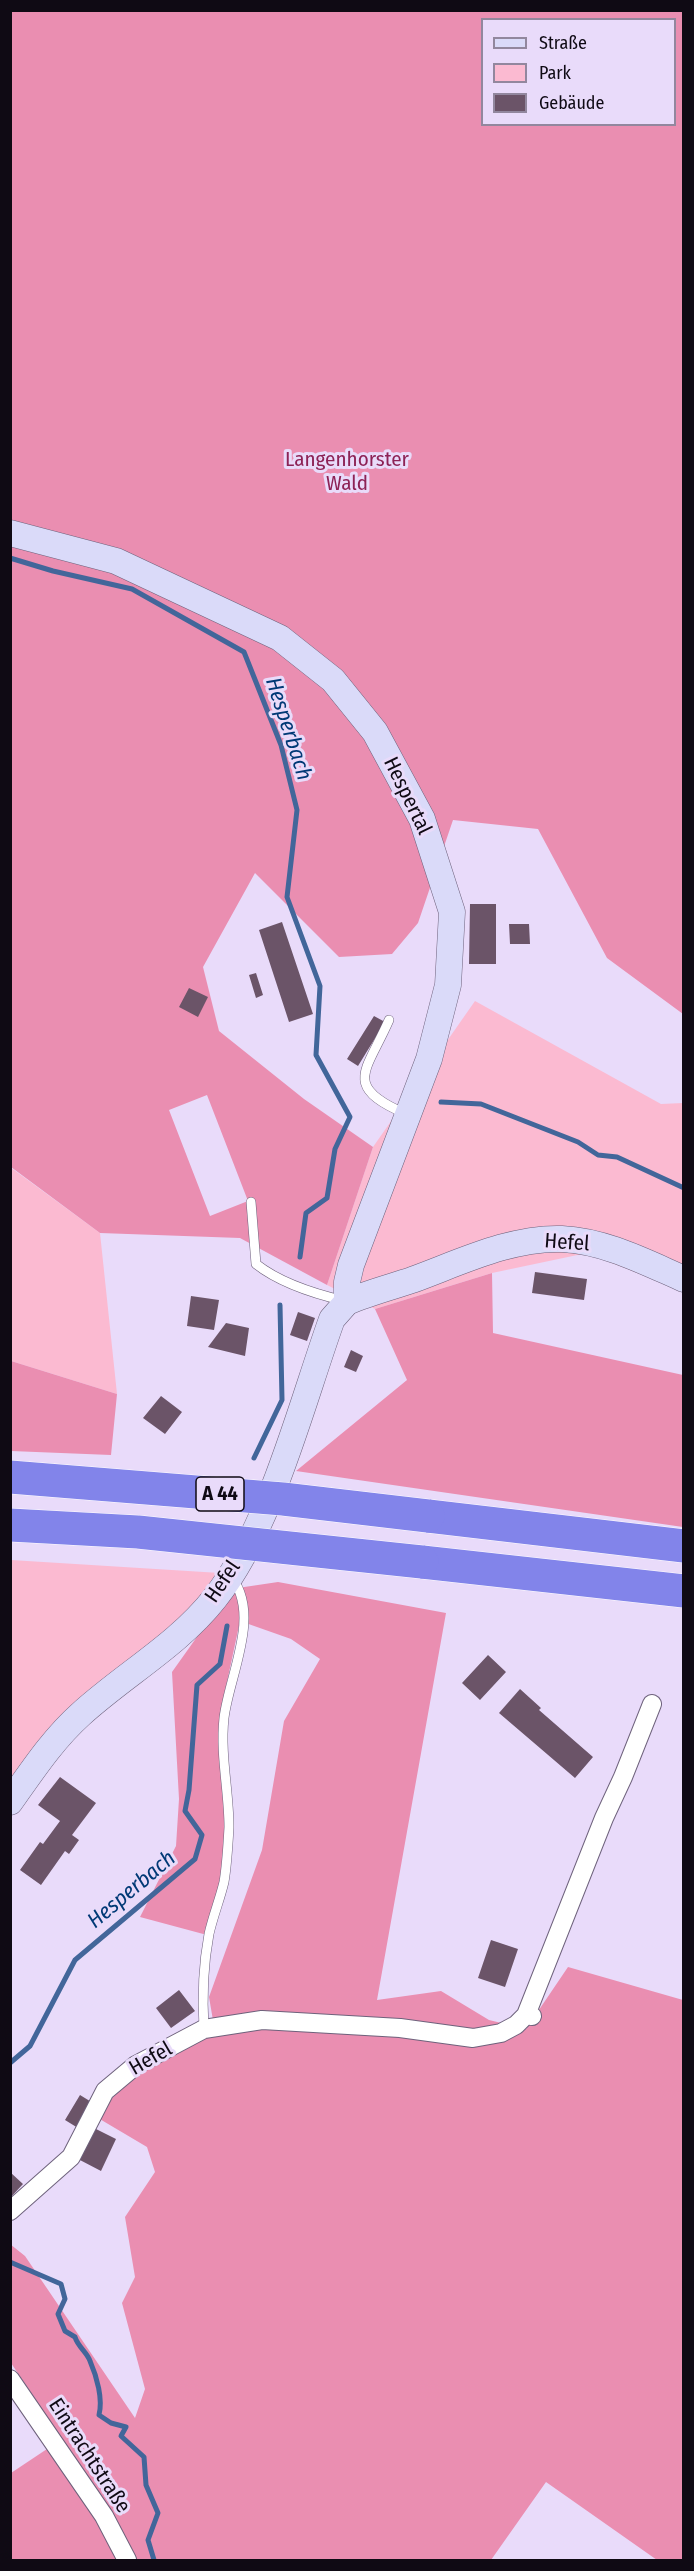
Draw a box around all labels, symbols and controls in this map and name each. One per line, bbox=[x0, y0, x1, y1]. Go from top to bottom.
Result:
legend bbox=[481, 18, 676, 126]
text: Straße bbox=[539, 32, 587, 54]
text: Park bbox=[539, 62, 571, 84]
text: Gebäude bbox=[539, 92, 604, 114]
park label: Langenhorster Wald bbox=[285, 447, 409, 497]
water label: Hesperbach bbox=[259, 674, 317, 784]
street label: Hespertal bbox=[377, 753, 437, 839]
street label: Hefel bbox=[544, 1229, 590, 1257]
road number: A 44 bbox=[196, 1477, 244, 1511]
street label: Hefel bbox=[200, 1556, 246, 1608]
water label: Hesperbach bbox=[83, 1846, 181, 1934]
street label: Hefel bbox=[125, 2037, 177, 2081]
street label: Eintrachtstraße bbox=[43, 2394, 135, 2518]

